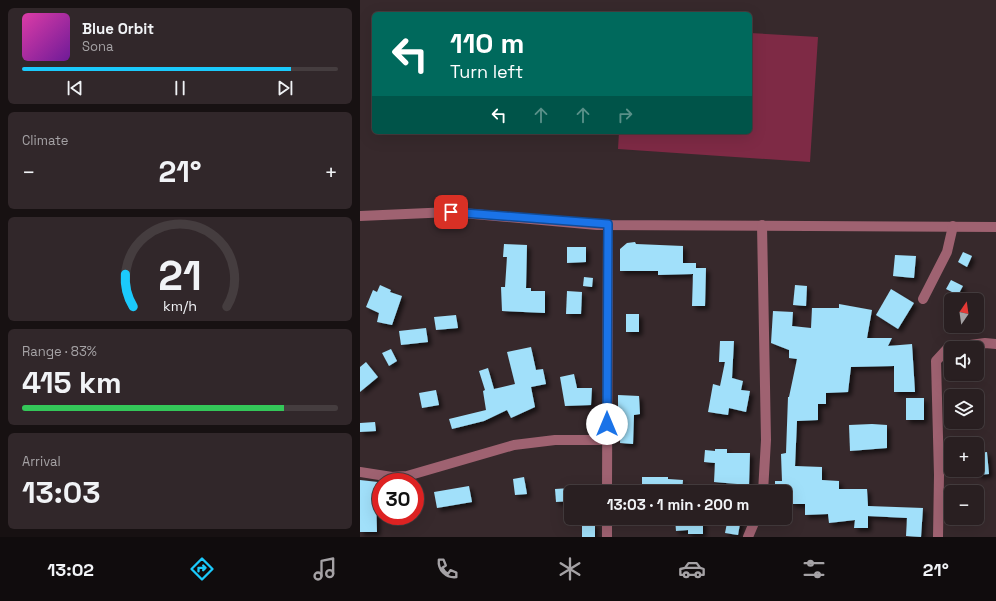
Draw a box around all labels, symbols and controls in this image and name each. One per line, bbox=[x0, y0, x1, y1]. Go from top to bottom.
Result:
text: Blue Orbit bbox=[82, 19, 154, 38]
text: 110 m bbox=[450, 25, 524, 61]
icon: left bbox=[384, 28, 436, 80]
text: Sona bbox=[82, 38, 113, 55]
text: Turn left bbox=[450, 60, 523, 83]
icon: previous bbox=[64, 77, 86, 99]
icon: pause bbox=[169, 77, 191, 99]
icon: next bbox=[274, 77, 296, 99]
icon: left bbox=[488, 104, 510, 126]
icon: ahead bbox=[530, 104, 552, 126]
icon: ahead bbox=[572, 104, 594, 126]
icon: right bbox=[614, 104, 636, 126]
text: Climate bbox=[22, 132, 68, 149]
text: 21° bbox=[158, 152, 202, 191]
text: − bbox=[22, 158, 36, 186]
text: + bbox=[324, 158, 338, 186]
pin bbox=[434, 195, 468, 229]
icon: arrive bbox=[440, 201, 462, 223]
text: 21 bbox=[158, 248, 202, 301]
north arrow bbox=[944, 293, 984, 333]
map controls bbox=[944, 293, 984, 525]
text: km/h bbox=[163, 296, 197, 314]
button: sound bbox=[944, 341, 984, 381]
text: Range · 83% bbox=[22, 343, 97, 360]
text: 415 km bbox=[22, 363, 122, 402]
button: layers bbox=[944, 389, 984, 429]
position arrow bbox=[586, 403, 628, 445]
button: + bbox=[944, 437, 984, 477]
text: Arrival bbox=[22, 453, 61, 470]
text: 13:03 bbox=[22, 473, 100, 512]
speed limit sign: 30 bbox=[372, 473, 424, 525]
button: − bbox=[944, 485, 984, 525]
text: 13:03 · 1 min · 200 m bbox=[607, 495, 749, 514]
icon: directions bbox=[188, 555, 216, 583]
icon: music bbox=[311, 555, 339, 583]
icon: phone bbox=[433, 555, 461, 583]
icon: climate bbox=[556, 555, 584, 583]
icon: car bbox=[678, 555, 706, 583]
icon: filters bbox=[800, 555, 828, 583]
text: 13:02 bbox=[47, 558, 94, 581]
text: 21° bbox=[923, 558, 949, 581]

